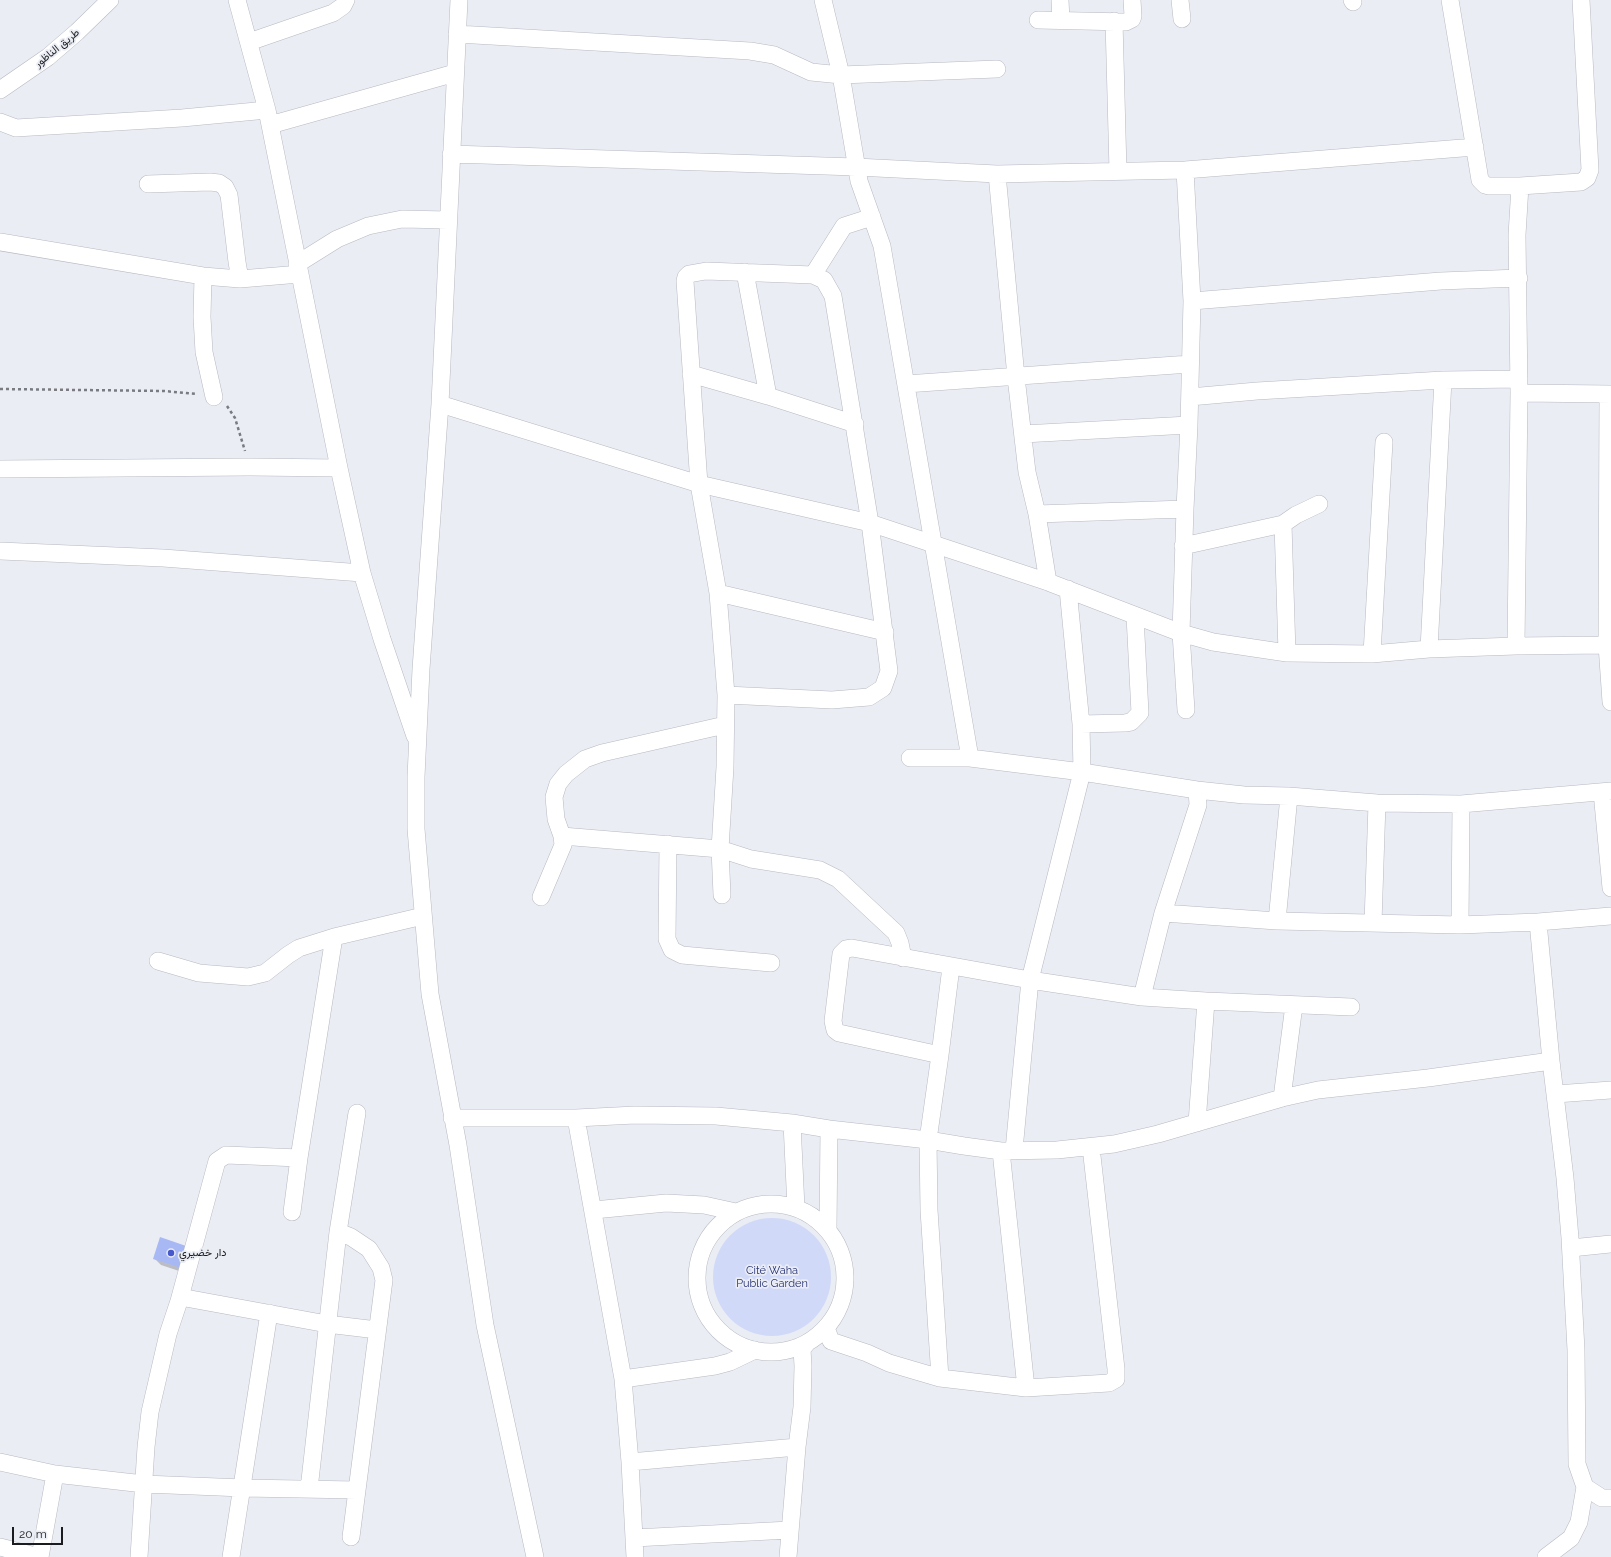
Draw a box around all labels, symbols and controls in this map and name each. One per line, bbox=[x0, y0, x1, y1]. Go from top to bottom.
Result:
street label: طريق الناظور bbox=[32, 26, 82, 70]
place label: دار خضيري bbox=[179, 1246, 227, 1260]
marker: دار خضيري bbox=[166, 1248, 176, 1258]
park label: Cité Waha Public Garden bbox=[736, 1264, 808, 1290]
scale bar bbox=[14, 1519, 65, 1545]
text: 20 m bbox=[19, 1527, 47, 1541]

